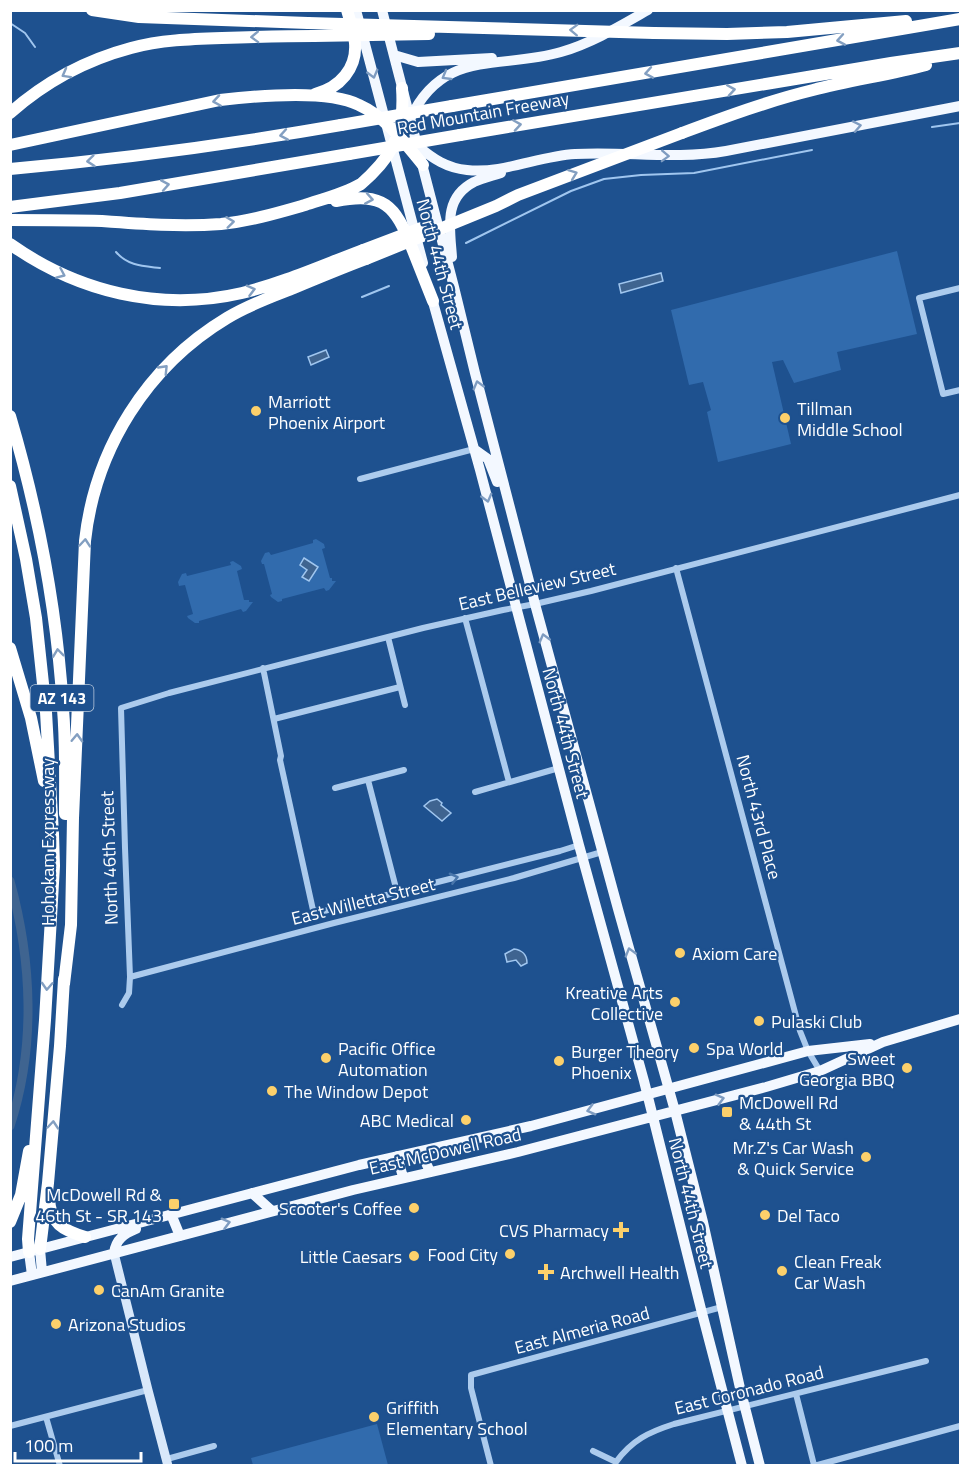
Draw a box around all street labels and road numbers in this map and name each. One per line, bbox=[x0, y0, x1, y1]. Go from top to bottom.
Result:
street label: Red Mountain Freeway bbox=[395, 84, 572, 141]
street label: North 44th Street bbox=[410, 196, 471, 333]
street label: East Belleview Street bbox=[456, 555, 619, 617]
street label: North 44th Street bbox=[536, 665, 597, 802]
road number: AZ 143 bbox=[31, 685, 94, 711]
street label: North 43rd Place bbox=[729, 752, 789, 882]
street label: Hohokam Expressway bbox=[34, 758, 61, 926]
street label: North 46th Street bbox=[93, 790, 125, 926]
street label: East Willetta Street bbox=[288, 870, 438, 932]
street label: East McDowell Road bbox=[366, 1120, 524, 1182]
street label: North 44th Street bbox=[662, 1135, 721, 1272]
street label: East Almeria Road bbox=[511, 1299, 653, 1361]
street label: East Coronado Road bbox=[672, 1358, 826, 1422]

